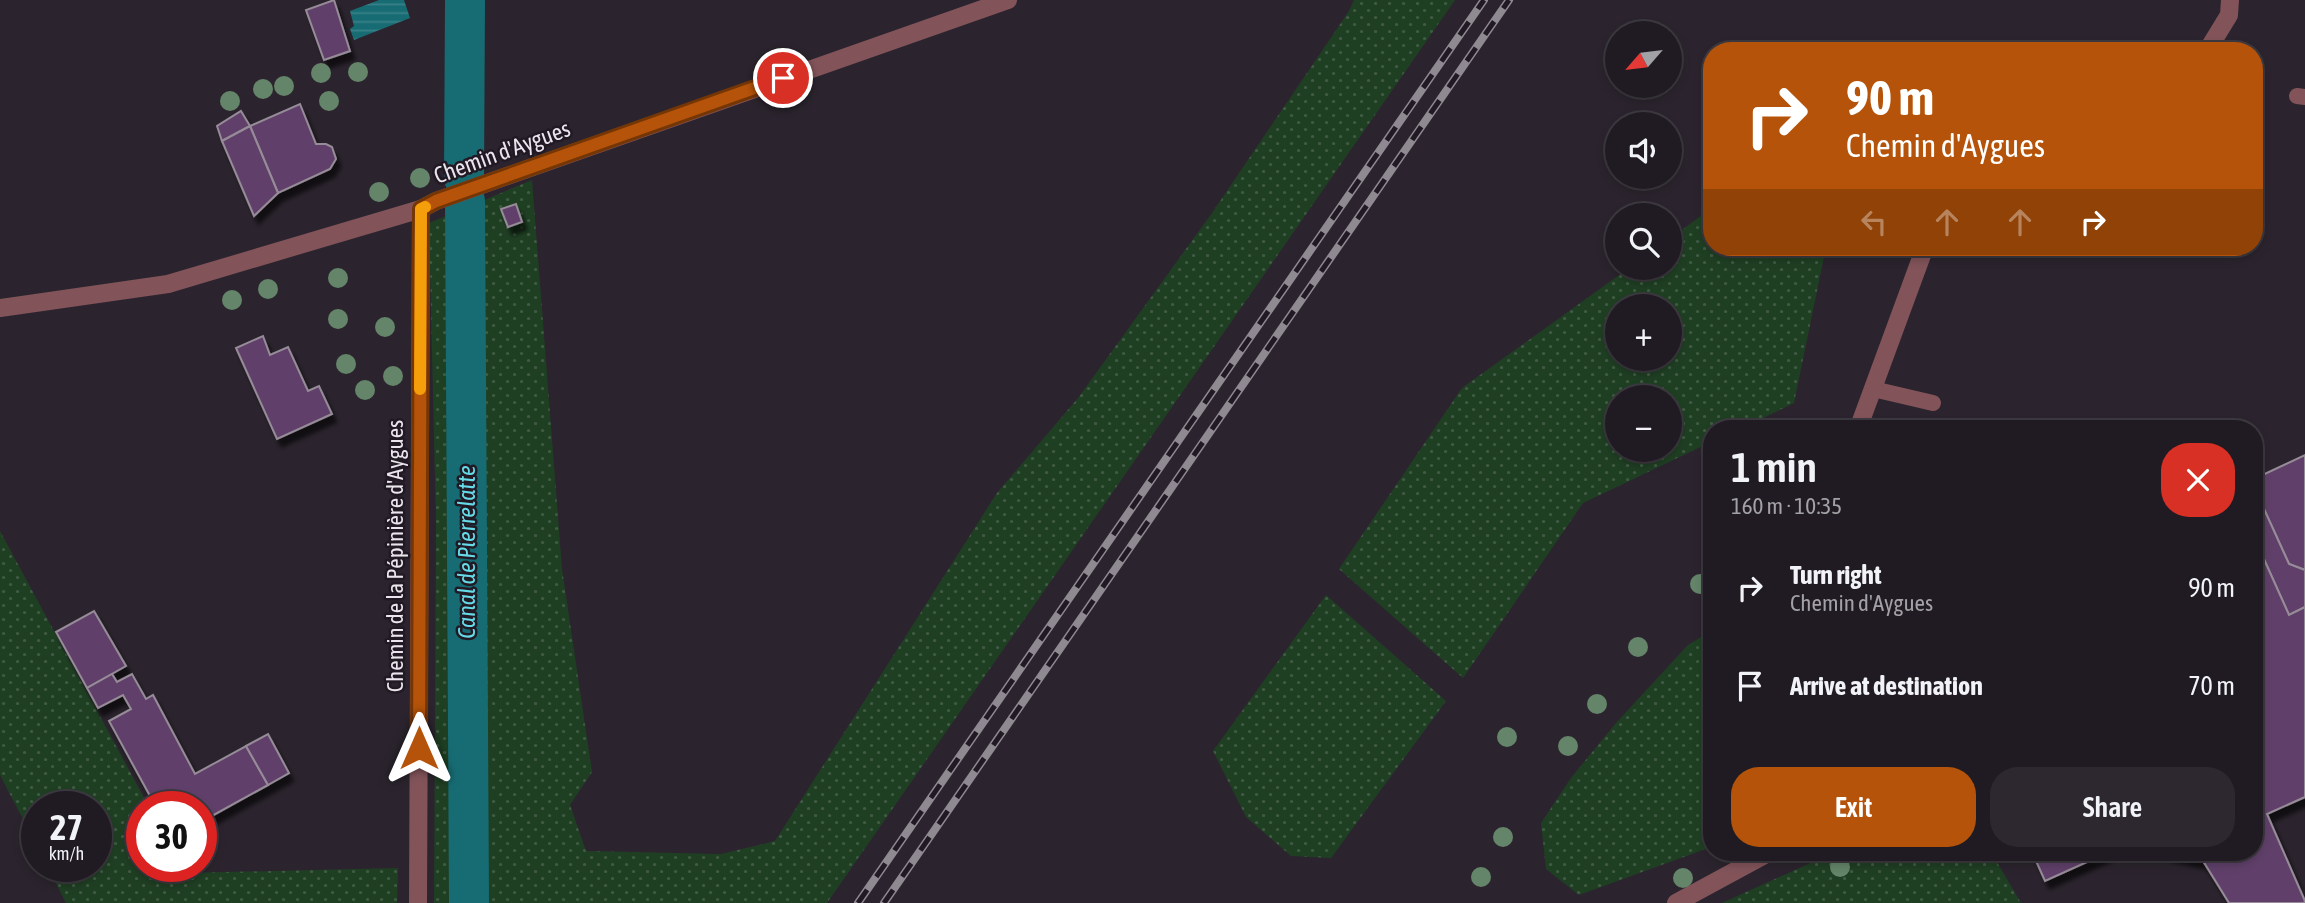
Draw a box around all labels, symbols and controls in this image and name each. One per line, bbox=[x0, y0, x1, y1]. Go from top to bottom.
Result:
north arrow bbox=[1605, 21, 1682, 98]
map controls bbox=[1605, 21, 1682, 462]
pin bbox=[753, 48, 813, 108]
icon: arrive bbox=[764, 59, 802, 97]
text: 90 m bbox=[1846, 69, 1934, 125]
icon: right bbox=[1731, 70, 1822, 161]
button: sound bbox=[1605, 112, 1682, 189]
street label: Chemin d'Aygues bbox=[430, 115, 574, 189]
text: Chemin d'Aygues bbox=[1846, 127, 2045, 164]
button: search bbox=[1605, 203, 1682, 280]
icon: left bbox=[1855, 203, 1893, 241]
icon: ahead bbox=[1928, 203, 1966, 241]
icon: ahead bbox=[2001, 203, 2039, 241]
icon: right bbox=[2074, 203, 2112, 241]
button: + bbox=[1605, 294, 1682, 371]
button: − bbox=[1605, 385, 1682, 462]
street label: Chemin de la Pépinière d'Aygues bbox=[382, 420, 408, 692]
text: 1 min bbox=[1731, 443, 1817, 491]
button: close bbox=[2161, 443, 2235, 517]
water label: Canal de Pierrelatte bbox=[453, 465, 480, 639]
text: 160 m · 10:35 bbox=[1731, 493, 1842, 519]
text: Turn right bbox=[1790, 560, 1881, 590]
icon: right bbox=[1731, 569, 1769, 607]
text: 90 m bbox=[2188, 573, 2235, 603]
text: Chemin d'Aygues bbox=[1790, 590, 1933, 616]
icon: arrive bbox=[1731, 667, 1769, 705]
text: Arrive at destination bbox=[1790, 671, 1983, 701]
text: 70 m bbox=[2188, 671, 2235, 701]
position arrow bbox=[382, 711, 456, 785]
button: Exit bbox=[1731, 767, 1976, 847]
button: Share bbox=[1990, 767, 2235, 847]
speed limit sign: 30 bbox=[126, 791, 217, 882]
text: 27 bbox=[50, 807, 83, 847]
text: km/h bbox=[49, 843, 84, 864]

